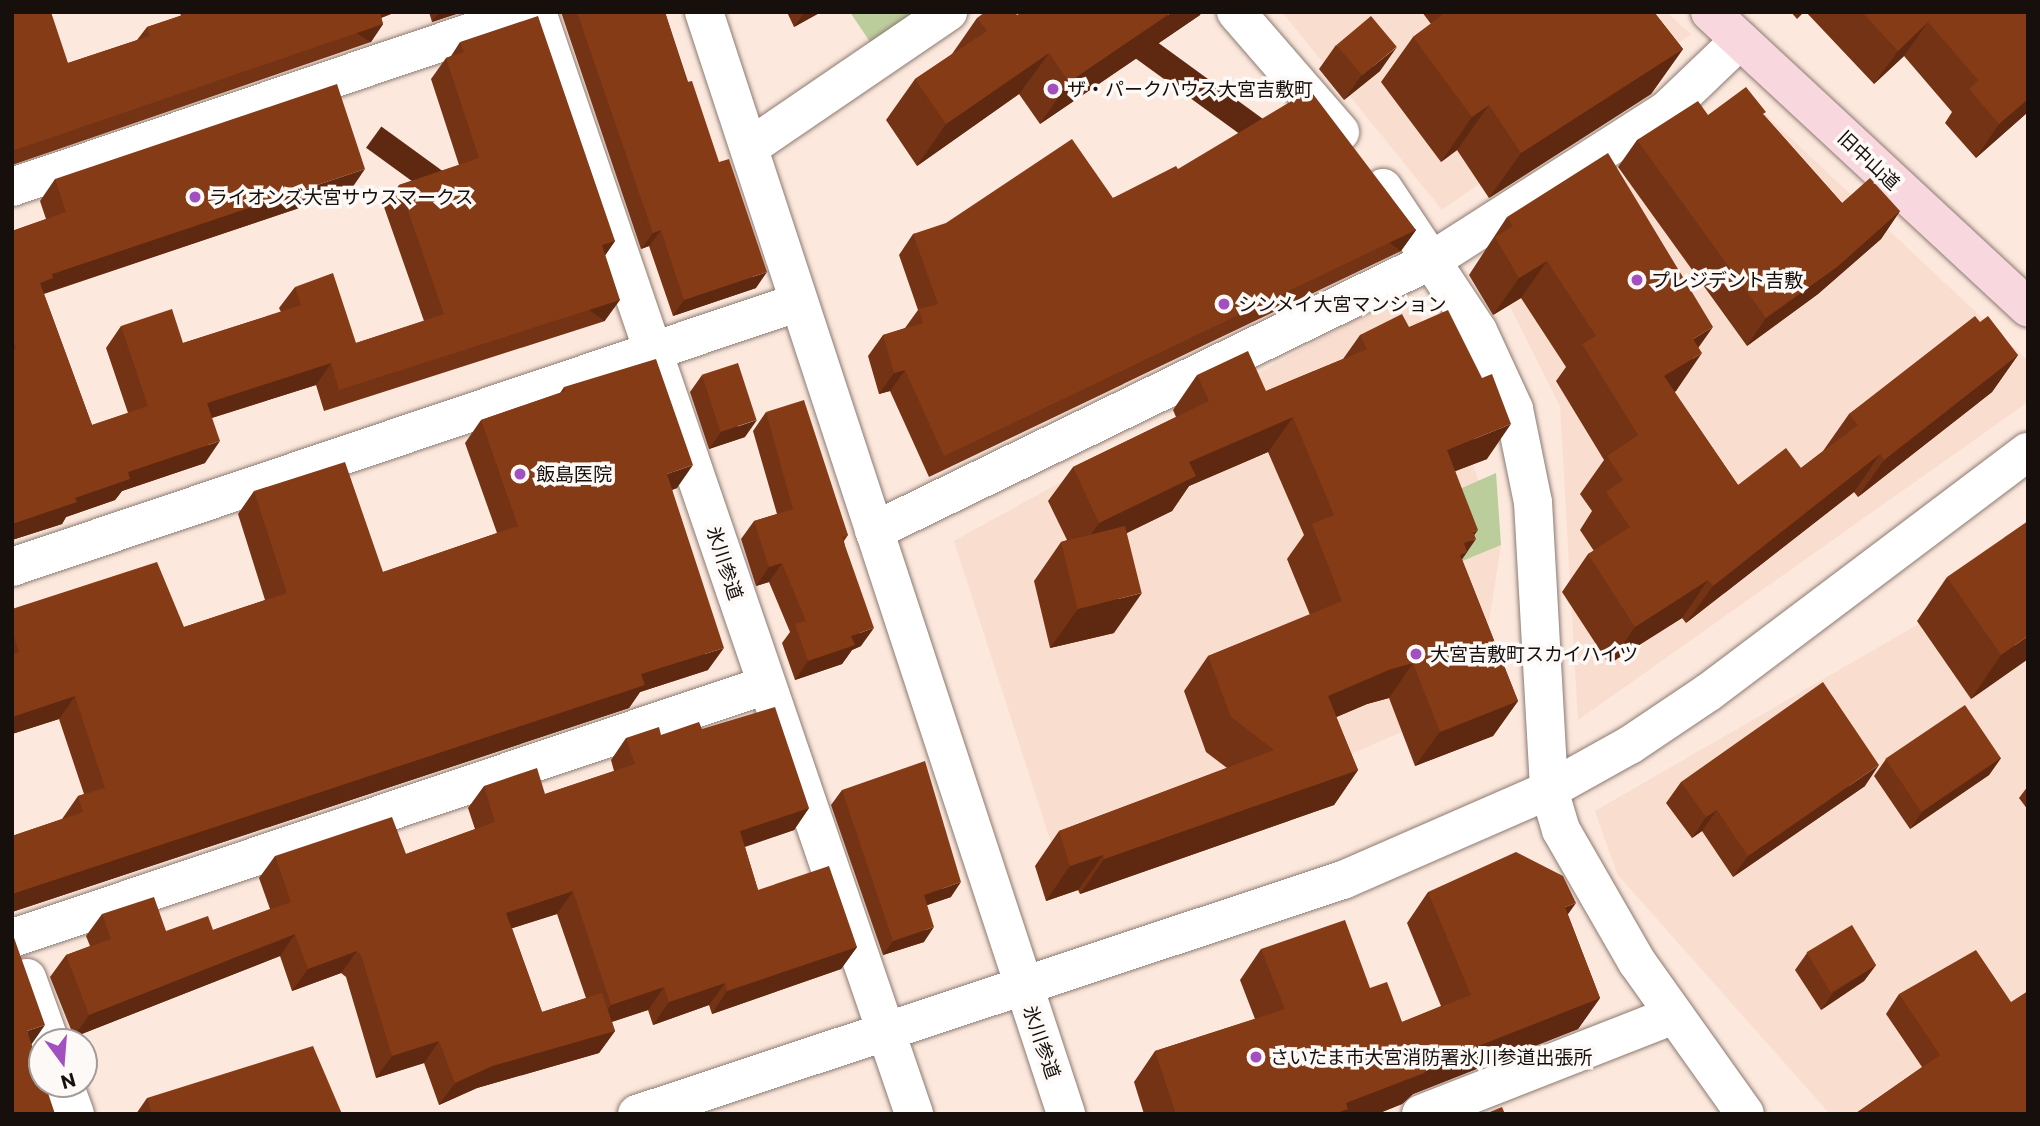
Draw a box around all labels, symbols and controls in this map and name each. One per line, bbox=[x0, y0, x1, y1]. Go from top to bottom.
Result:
place label: ザ・パークハウス大宮吉敷町 bbox=[1067, 78, 1314, 100]
marker: ザ・パークハウス大宮吉敷町 bbox=[1045, 81, 1061, 97]
street label: 旧中山道 bbox=[1833, 126, 1905, 194]
place label: ライオンズ大宮サウスマークス bbox=[209, 186, 475, 208]
marker: ライオンズ大宮サウスマークス bbox=[187, 189, 203, 205]
place label: プレジデント吉敷 bbox=[1651, 269, 1803, 291]
marker: プレジデント吉敷 bbox=[1629, 272, 1645, 288]
place label: シンメイ大宮マンション bbox=[1238, 293, 1447, 315]
marker: シンメイ大宮マンション bbox=[1216, 296, 1232, 312]
place label: 飯島医院 bbox=[536, 463, 612, 485]
marker: 飯島医院 bbox=[510, 464, 530, 484]
street label: 氷川参道 bbox=[702, 523, 748, 603]
place label: 大宮吉敷町スカイハイツ bbox=[1430, 643, 1639, 665]
marker: 大宮吉敷町スカイハイツ bbox=[1408, 646, 1424, 662]
street label: 氷川参道 bbox=[1019, 1002, 1065, 1082]
north arrow bbox=[28, 1028, 98, 1098]
place label: さいたま市大宮消防署氷川参道出張所 bbox=[1270, 1046, 1593, 1068]
marker: さいたま市大宮消防署氷川参道出張所 bbox=[1248, 1049, 1264, 1065]
text: N bbox=[58, 1069, 78, 1095]

